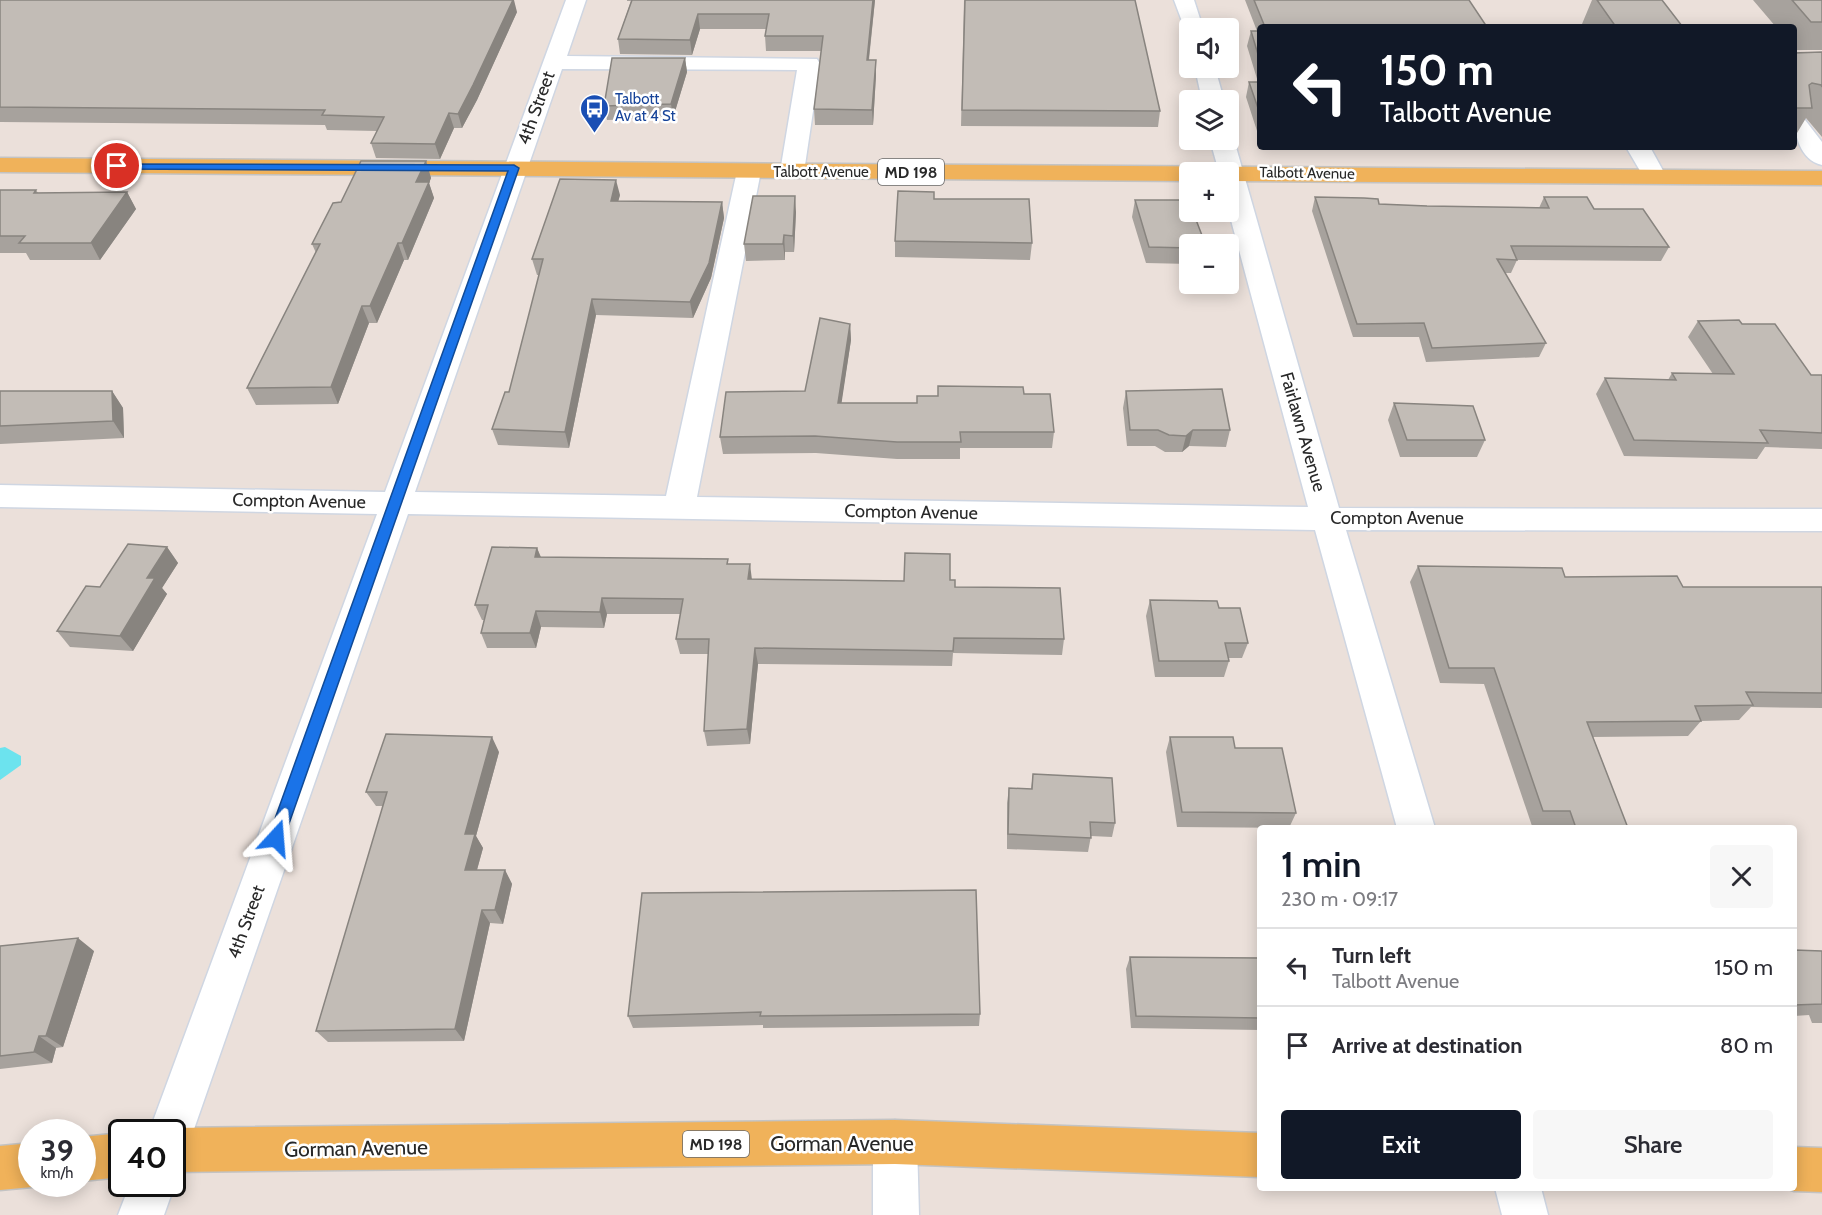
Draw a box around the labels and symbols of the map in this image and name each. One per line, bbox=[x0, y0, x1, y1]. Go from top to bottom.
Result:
street label: 4th Street bbox=[513, 68, 559, 148]
place label: Talbott Av at 4 St bbox=[615, 90, 676, 125]
bus stop icon: Talbott Av at 4 St bbox=[578, 92, 610, 134]
pin bbox=[91, 140, 142, 191]
road number: MD 198 bbox=[878, 159, 944, 185]
street label: Talbott Avenue bbox=[773, 163, 869, 181]
street label: Talbott Avenue bbox=[1259, 163, 1355, 183]
street label: Fairlawn Avenue bbox=[1275, 370, 1331, 494]
street label: Compton Avenue bbox=[232, 489, 366, 513]
street label: Compton Avenue bbox=[844, 500, 978, 524]
street label: Compton Avenue bbox=[1330, 507, 1464, 529]
position arrow bbox=[244, 806, 308, 870]
street label: 4th Street bbox=[223, 882, 269, 962]
speed limit sign: 40 bbox=[108, 1119, 186, 1197]
road number: MD 198 bbox=[683, 1131, 749, 1157]
street label: Gorman Avenue bbox=[770, 1131, 914, 1156]
street label: Gorman Avenue bbox=[284, 1134, 428, 1162]

